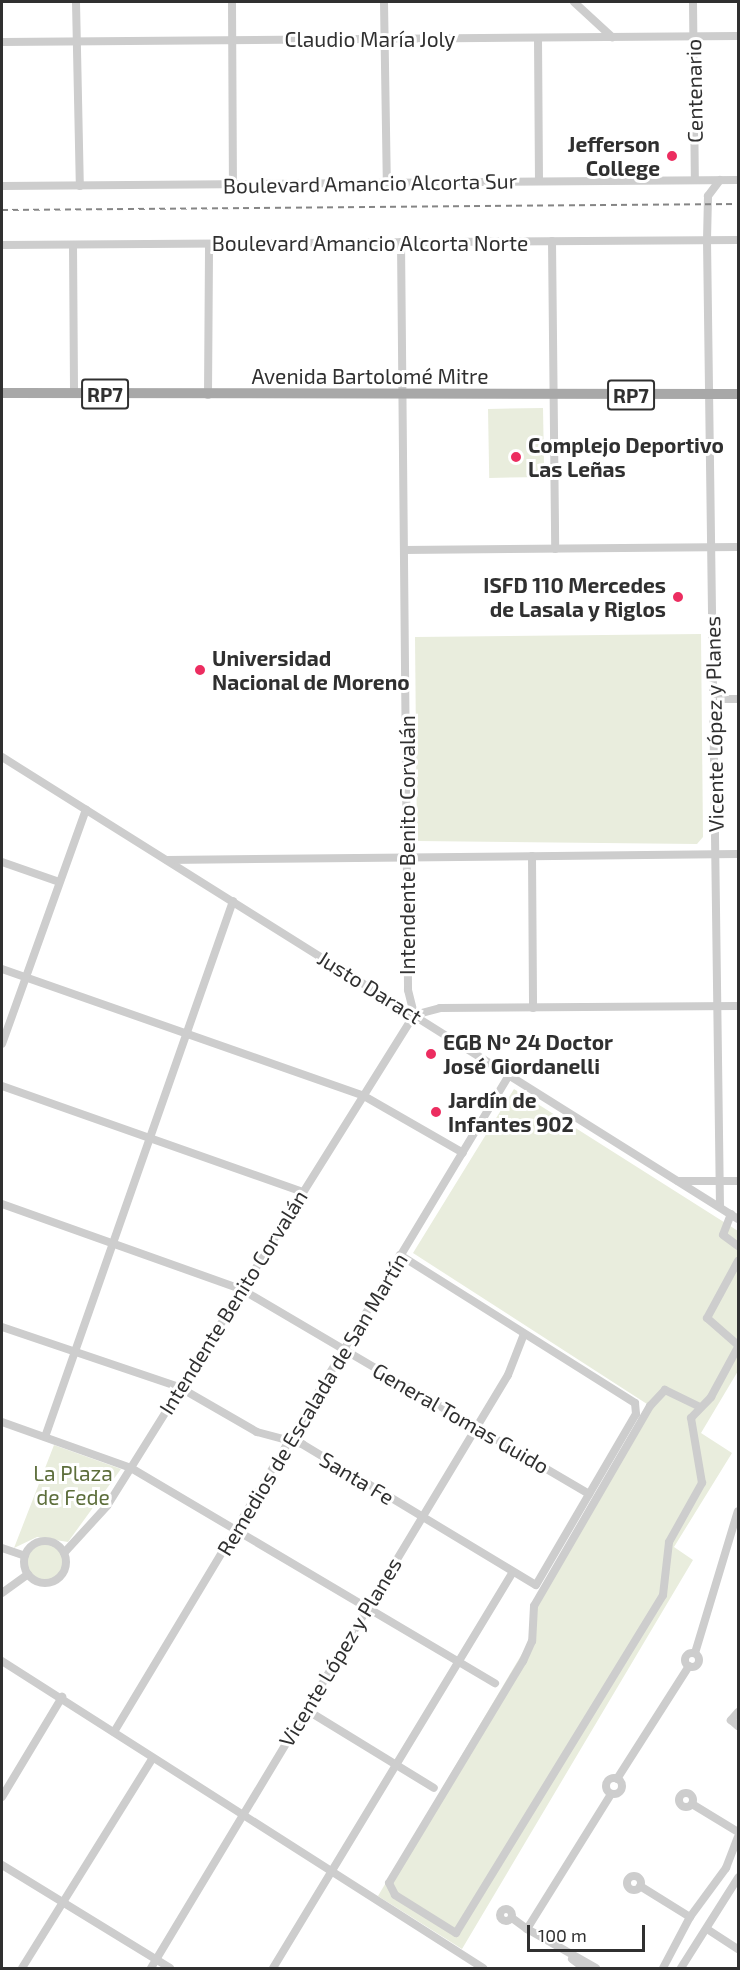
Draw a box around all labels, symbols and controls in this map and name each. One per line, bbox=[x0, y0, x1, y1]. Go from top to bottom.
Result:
street label: Claudio María Joly bbox=[284, 26, 456, 52]
street label: Centenario bbox=[680, 39, 708, 143]
place label: Jefferson College bbox=[568, 131, 660, 181]
marker: Jefferson College bbox=[665, 149, 679, 163]
street label: Boulevard Amancio Alcorta Sur bbox=[222, 168, 518, 198]
street label: Boulevard Amancio Alcorta Norte bbox=[211, 230, 529, 256]
street label: Avenida Bartolomé Mitre bbox=[251, 363, 489, 389]
road number: RP7 bbox=[81, 377, 129, 411]
road number: RP7 bbox=[607, 378, 655, 412]
place label: Complejo Deportivo Las Leñas bbox=[528, 432, 724, 482]
marker: Complejo Deportivo Las Leñas bbox=[509, 450, 523, 464]
place label: ISFD 110 Mercedes de Lasala y Riglos bbox=[483, 572, 666, 622]
marker: ISFD 110 Mercedes de Lasala y Riglos bbox=[671, 590, 685, 604]
street label: Vicente López y Planes bbox=[700, 615, 728, 833]
place label: Universidad Nacional de Moreno bbox=[212, 645, 410, 695]
marker: Universidad Nacional de Moreno bbox=[193, 663, 207, 677]
street label: Intendente Benito Corvalán bbox=[394, 715, 420, 975]
street label: Justo Daract bbox=[313, 945, 427, 1029]
place label: EGB Nº 24 Doctor José Giordanelli bbox=[443, 1029, 613, 1079]
marker: EGB Nº 24 Doctor José Giordanelli bbox=[424, 1047, 438, 1061]
place label: Jardín de Infantes 902 bbox=[448, 1087, 574, 1137]
marker: Jardín de Infantes 902 bbox=[429, 1105, 443, 1119]
street label: Intendente Benito Corvalán bbox=[153, 1185, 313, 1419]
street label: Remedios de Escalada de San Martín bbox=[211, 1248, 413, 1560]
street label: General Tomas Guido bbox=[368, 1357, 554, 1479]
street label: Santa Fe bbox=[315, 1446, 399, 1510]
park label: La Plaza de Fede bbox=[33, 1460, 113, 1510]
street label: Vicente López y Planes bbox=[273, 1552, 407, 1752]
scale bar bbox=[530, 1913, 648, 1951]
text: 100 m bbox=[538, 1924, 587, 1946]

